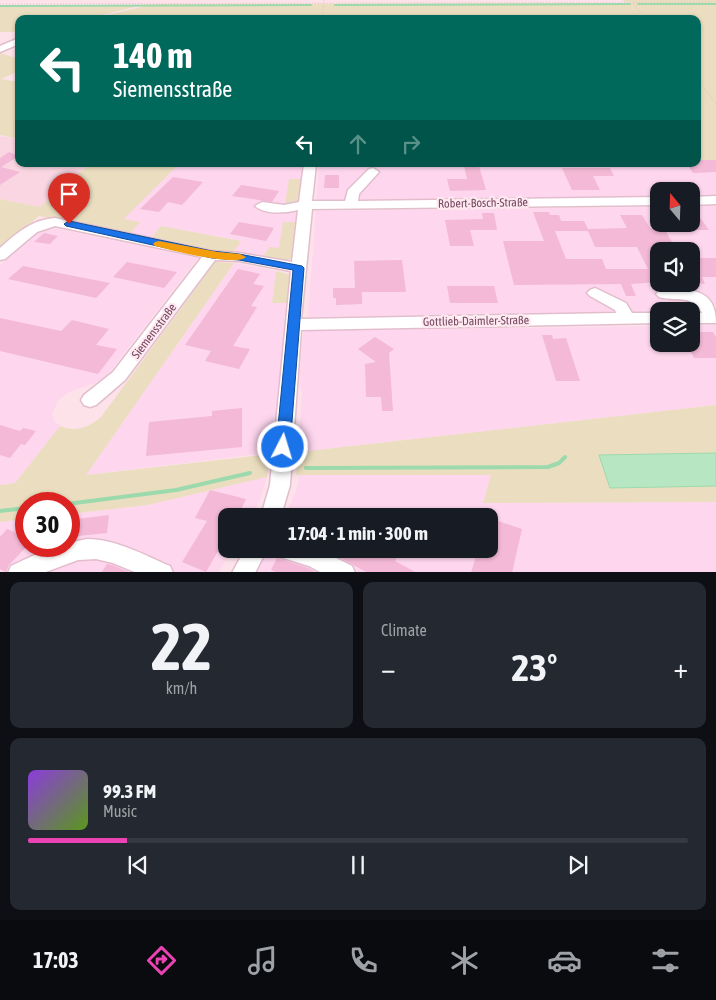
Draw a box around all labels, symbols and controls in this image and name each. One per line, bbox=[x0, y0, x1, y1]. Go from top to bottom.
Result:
icon: left bbox=[30, 35, 95, 100]
text: 140 m bbox=[113, 35, 192, 75]
text: Siemensstraße bbox=[113, 76, 232, 102]
icon: left bbox=[291, 130, 319, 158]
icon: ahead bbox=[344, 130, 372, 158]
icon: right bbox=[397, 130, 425, 158]
pin bbox=[48, 173, 90, 224]
icon: arrive bbox=[55, 180, 83, 208]
north arrow bbox=[650, 182, 700, 232]
map controls bbox=[650, 182, 700, 352]
street label: Robert-Bosch-Straße bbox=[438, 195, 528, 211]
button: sound bbox=[650, 242, 700, 292]
street label: Siemensstraße bbox=[129, 301, 179, 361]
button: layers bbox=[650, 302, 700, 352]
street label: Gottlieb-Daimler-Straße bbox=[423, 313, 529, 329]
position arrow bbox=[256, 420, 308, 472]
speed limit sign: 30 bbox=[15, 492, 80, 557]
text: 17:04 · 1 min · 300 m bbox=[288, 522, 428, 544]
text: 22 bbox=[151, 609, 212, 684]
text: Climate bbox=[381, 621, 427, 639]
text: 23° bbox=[511, 646, 558, 689]
text: − bbox=[381, 652, 396, 684]
text: + bbox=[673, 652, 688, 684]
text: km/h bbox=[166, 679, 197, 697]
text: 99.3 FM bbox=[103, 780, 156, 802]
text: Music bbox=[103, 802, 137, 820]
icon: previous bbox=[124, 851, 152, 879]
icon: pause bbox=[344, 851, 372, 879]
icon: next bbox=[564, 851, 592, 879]
icon: directions bbox=[144, 943, 179, 978]
icon: music bbox=[245, 943, 280, 978]
icon: phone bbox=[346, 943, 381, 978]
icon: climate bbox=[447, 943, 482, 978]
icon: car bbox=[547, 943, 582, 978]
icon: filters bbox=[648, 943, 683, 978]
text: 17:03 bbox=[33, 947, 79, 973]

